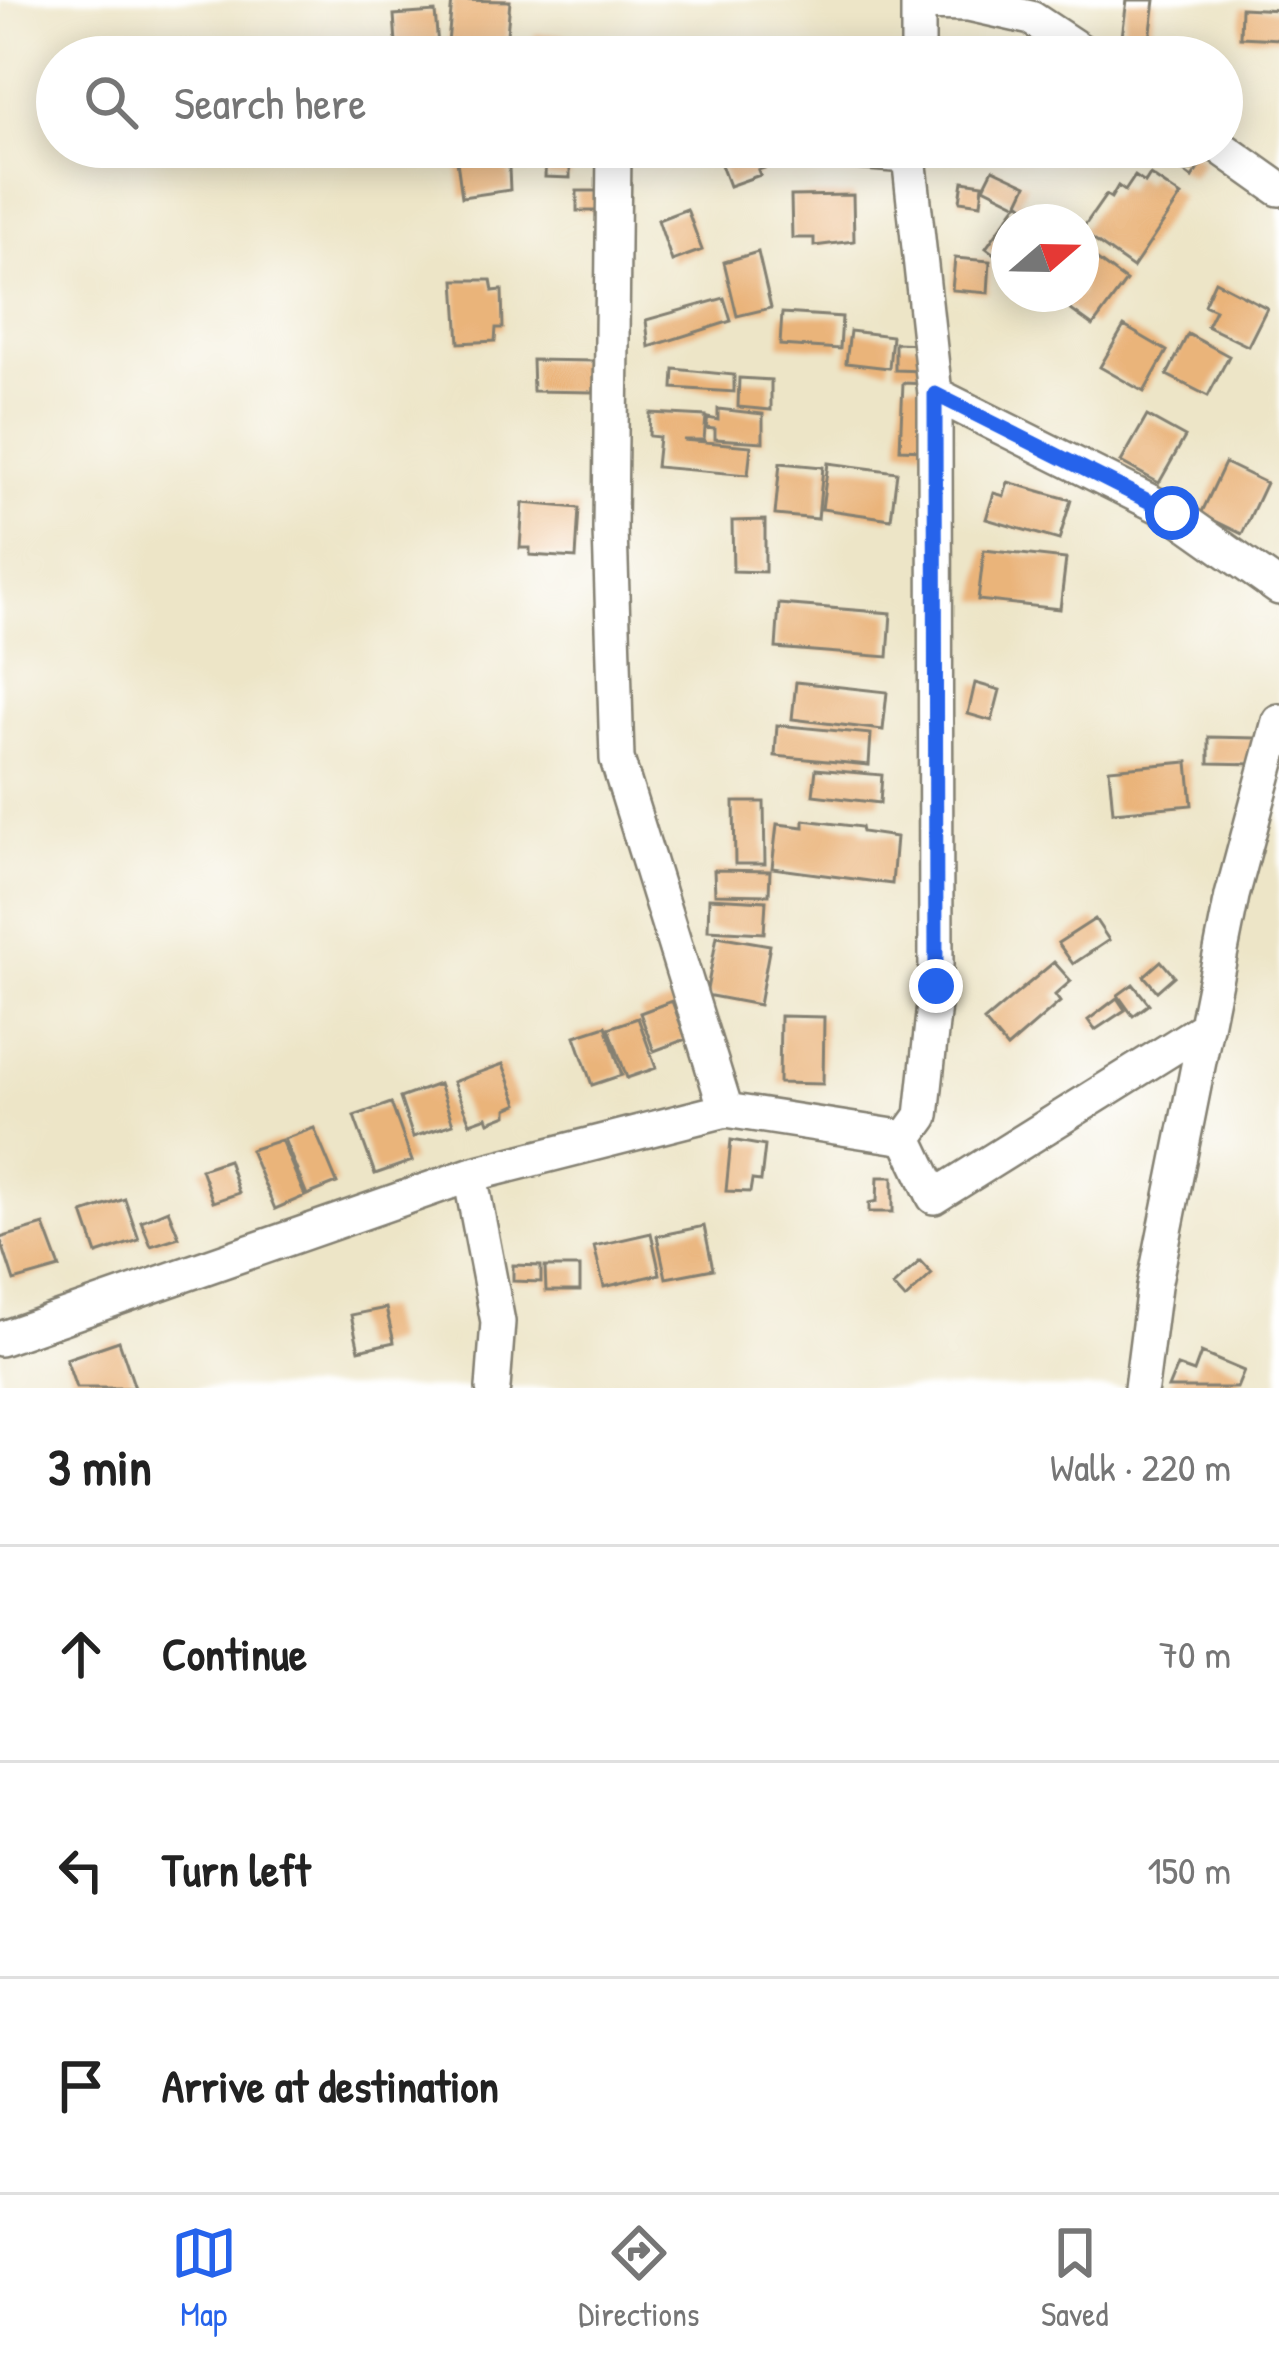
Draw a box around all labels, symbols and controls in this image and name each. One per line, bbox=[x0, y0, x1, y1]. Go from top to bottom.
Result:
search box bbox=[36, 36, 1243, 168]
icon: search bbox=[78, 69, 144, 135]
text: Search here bbox=[174, 72, 366, 133]
north arrow bbox=[991, 204, 1099, 312]
route start bbox=[1145, 486, 1199, 540]
route end bbox=[909, 959, 963, 1013]
text: 3 min bbox=[48, 1432, 152, 1501]
text: Walk · 220 m bbox=[1050, 1440, 1231, 1493]
icon: ahead bbox=[48, 1621, 114, 1687]
text: Continue bbox=[162, 1623, 307, 1684]
text: 70 m bbox=[1159, 1627, 1231, 1680]
icon: left bbox=[48, 1837, 114, 1903]
text: Turn left bbox=[162, 1839, 311, 1900]
text: 150 m bbox=[1147, 1843, 1231, 1896]
icon: arrive bbox=[48, 2053, 114, 2119]
text: Arrive at destination bbox=[162, 2055, 499, 2116]
tab: Map bbox=[171, 2220, 237, 2336]
tab: Directions bbox=[578, 2220, 700, 2336]
tab: Saved bbox=[1041, 2220, 1108, 2336]

